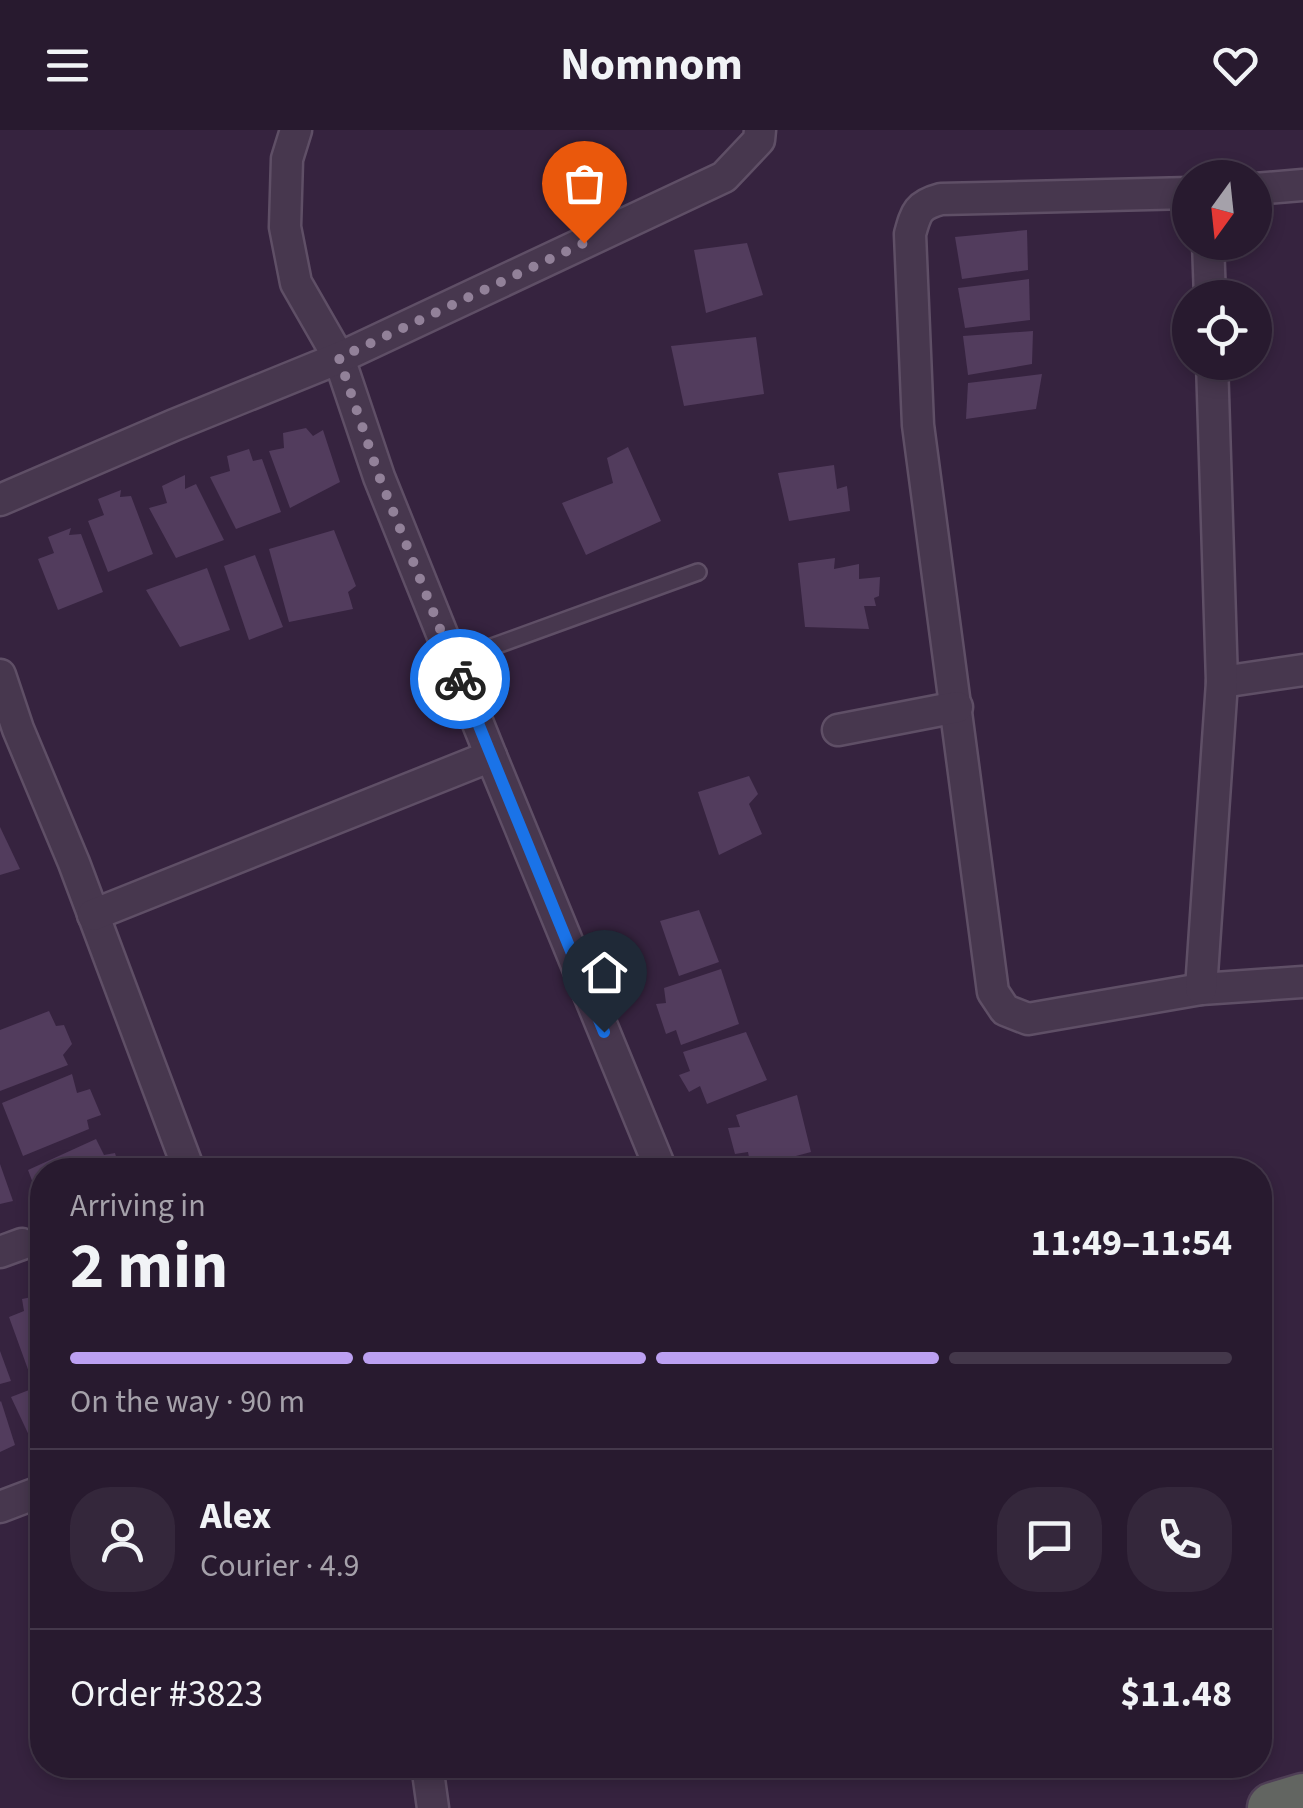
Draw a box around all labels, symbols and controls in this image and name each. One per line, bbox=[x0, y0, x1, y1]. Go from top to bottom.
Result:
text: Nomnom bbox=[560, 33, 743, 97]
icon: menu bbox=[40, 38, 95, 93]
icon: heart bbox=[1208, 38, 1263, 93]
pin bbox=[542, 141, 627, 244]
icon: bag bbox=[557, 156, 612, 211]
north arrow bbox=[1172, 160, 1272, 260]
map controls bbox=[1172, 160, 1272, 380]
button: locate bbox=[1172, 280, 1272, 380]
courier bbox=[410, 629, 510, 729]
icon: bike bbox=[433, 652, 488, 707]
pin bbox=[562, 930, 647, 1033]
icon: home bbox=[577, 945, 632, 1000]
text: Arriving in bbox=[70, 1183, 206, 1229]
text: 11:49–11:54 bbox=[1030, 1216, 1232, 1270]
text: 2 min bbox=[70, 1220, 228, 1313]
text: On the way · 90 m bbox=[70, 1379, 305, 1425]
button: person bbox=[70, 1487, 175, 1592]
button: chat bbox=[997, 1487, 1102, 1592]
button: phone bbox=[1127, 1487, 1232, 1592]
text: Alex bbox=[200, 1489, 271, 1543]
text: Courier · 4.9 bbox=[200, 1543, 360, 1589]
text: Order #3823 bbox=[70, 1667, 263, 1721]
text: $11.48 bbox=[1120, 1667, 1232, 1721]

